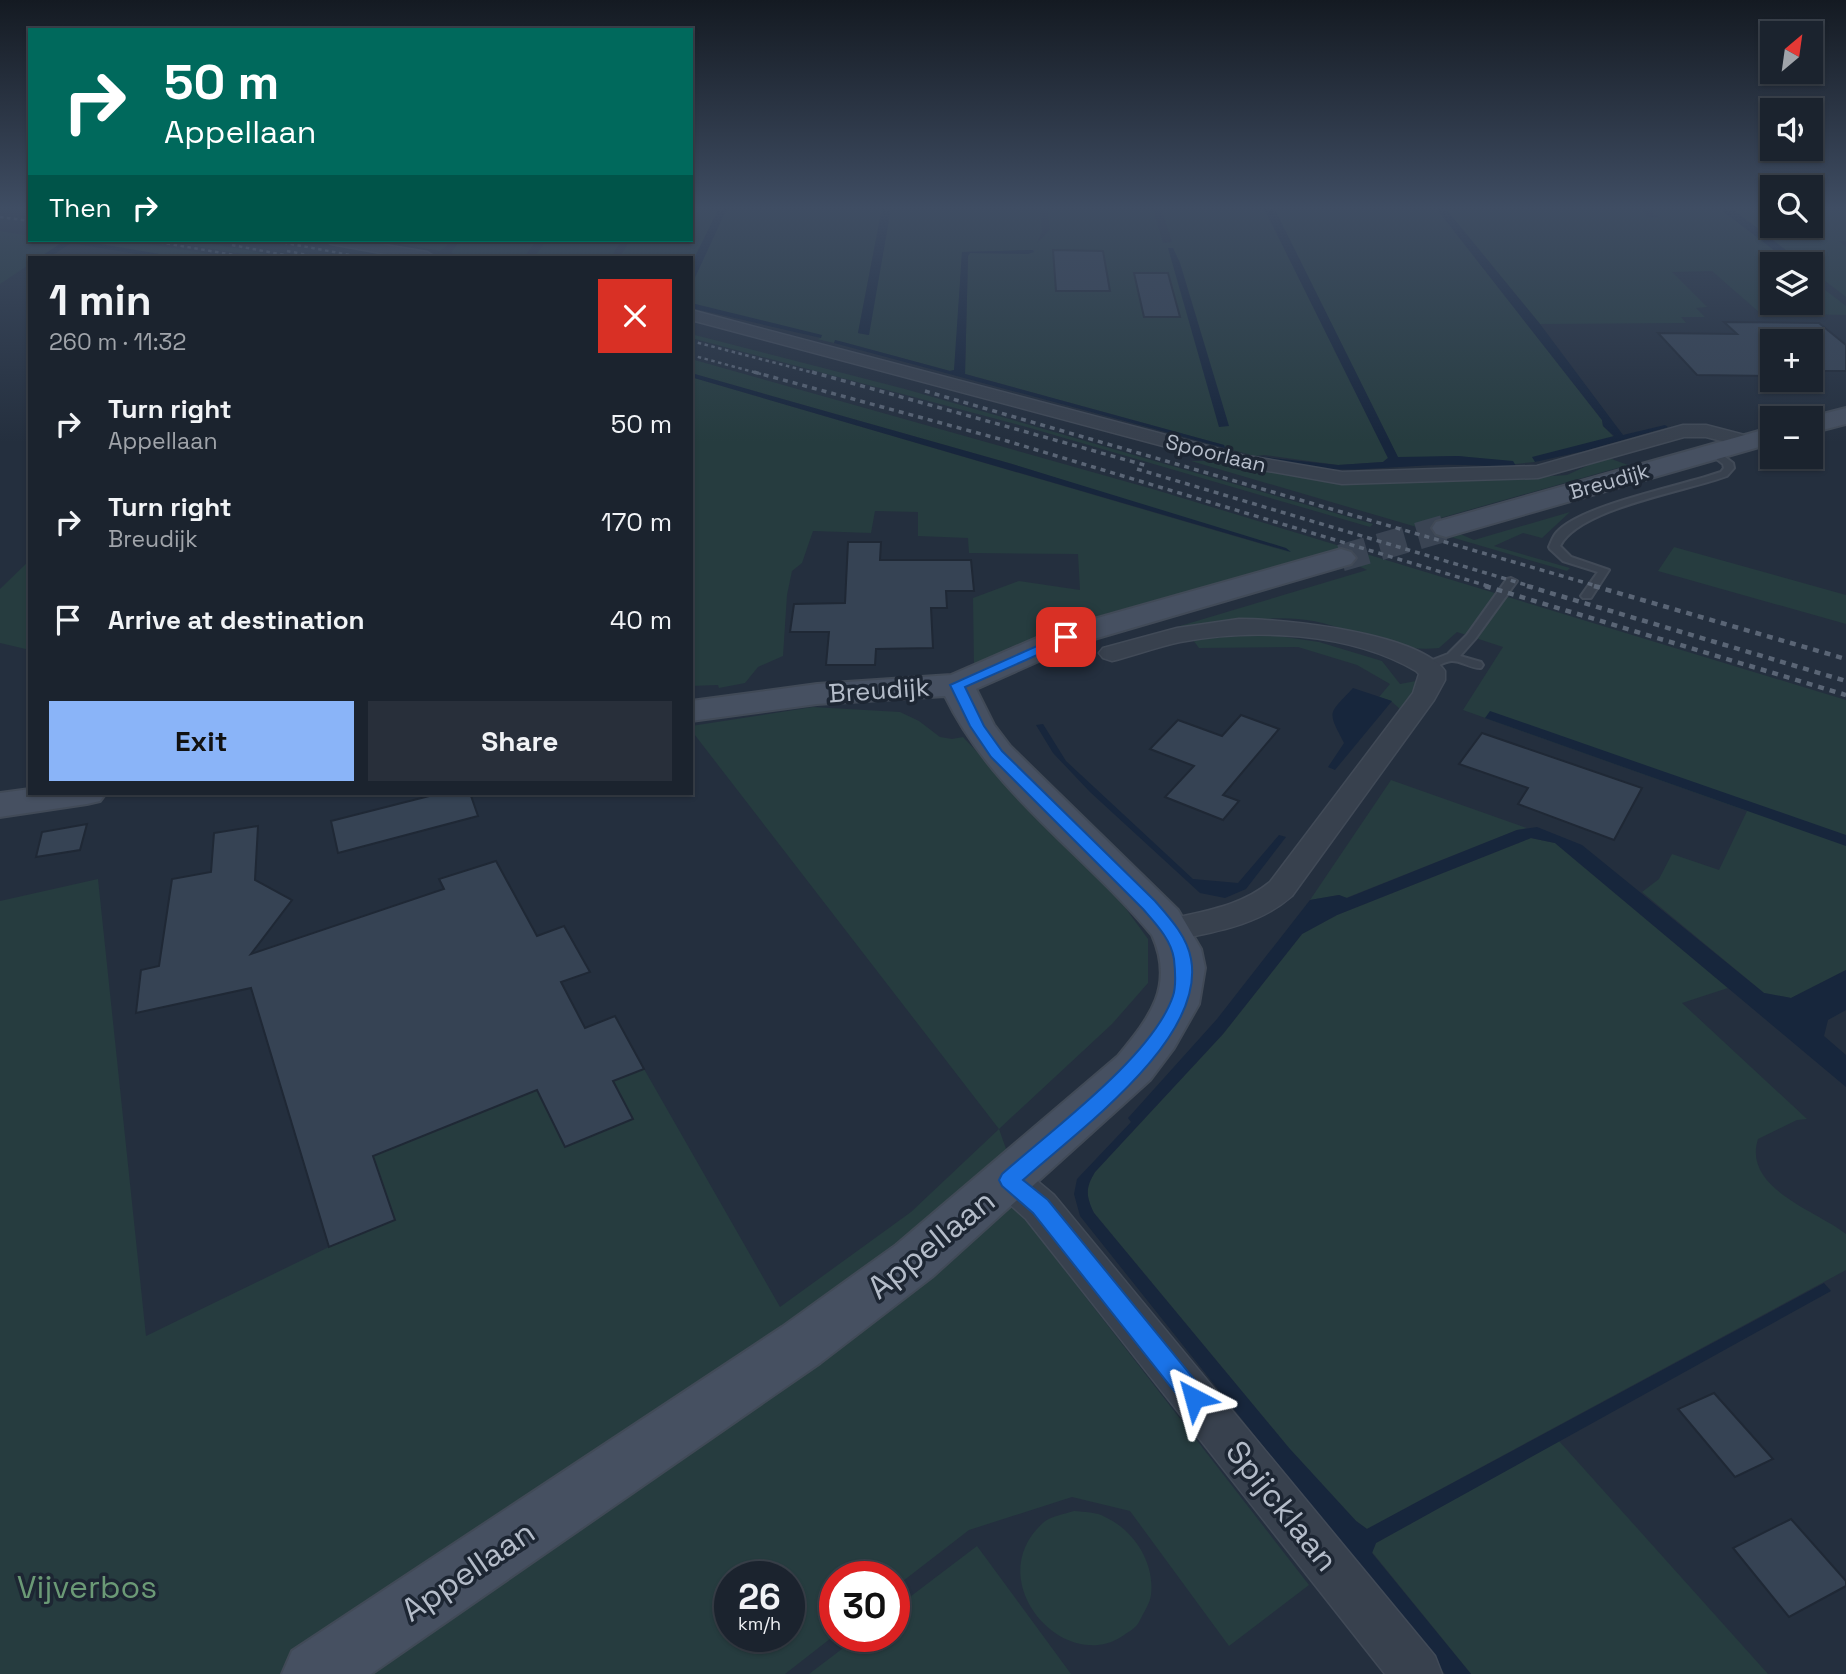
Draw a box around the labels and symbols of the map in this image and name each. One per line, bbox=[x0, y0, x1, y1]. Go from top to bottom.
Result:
north arrow bbox=[1760, 21, 1824, 84]
street label: Spoorlaan bbox=[1163, 428, 1269, 478]
street label: Breudijk bbox=[1566, 457, 1652, 505]
pin bbox=[1036, 607, 1096, 667]
street label: Breudijk bbox=[827, 670, 931, 710]
street label: Appellaan bbox=[859, 1180, 1003, 1308]
position arrow bbox=[1157, 1361, 1231, 1435]
street label: Spijcklaan bbox=[1217, 1433, 1347, 1579]
street label: Appellaan bbox=[394, 1512, 542, 1630]
speed limit sign: 30 bbox=[819, 1561, 910, 1652]
park label: Vijverbos bbox=[17, 1567, 157, 1607]

